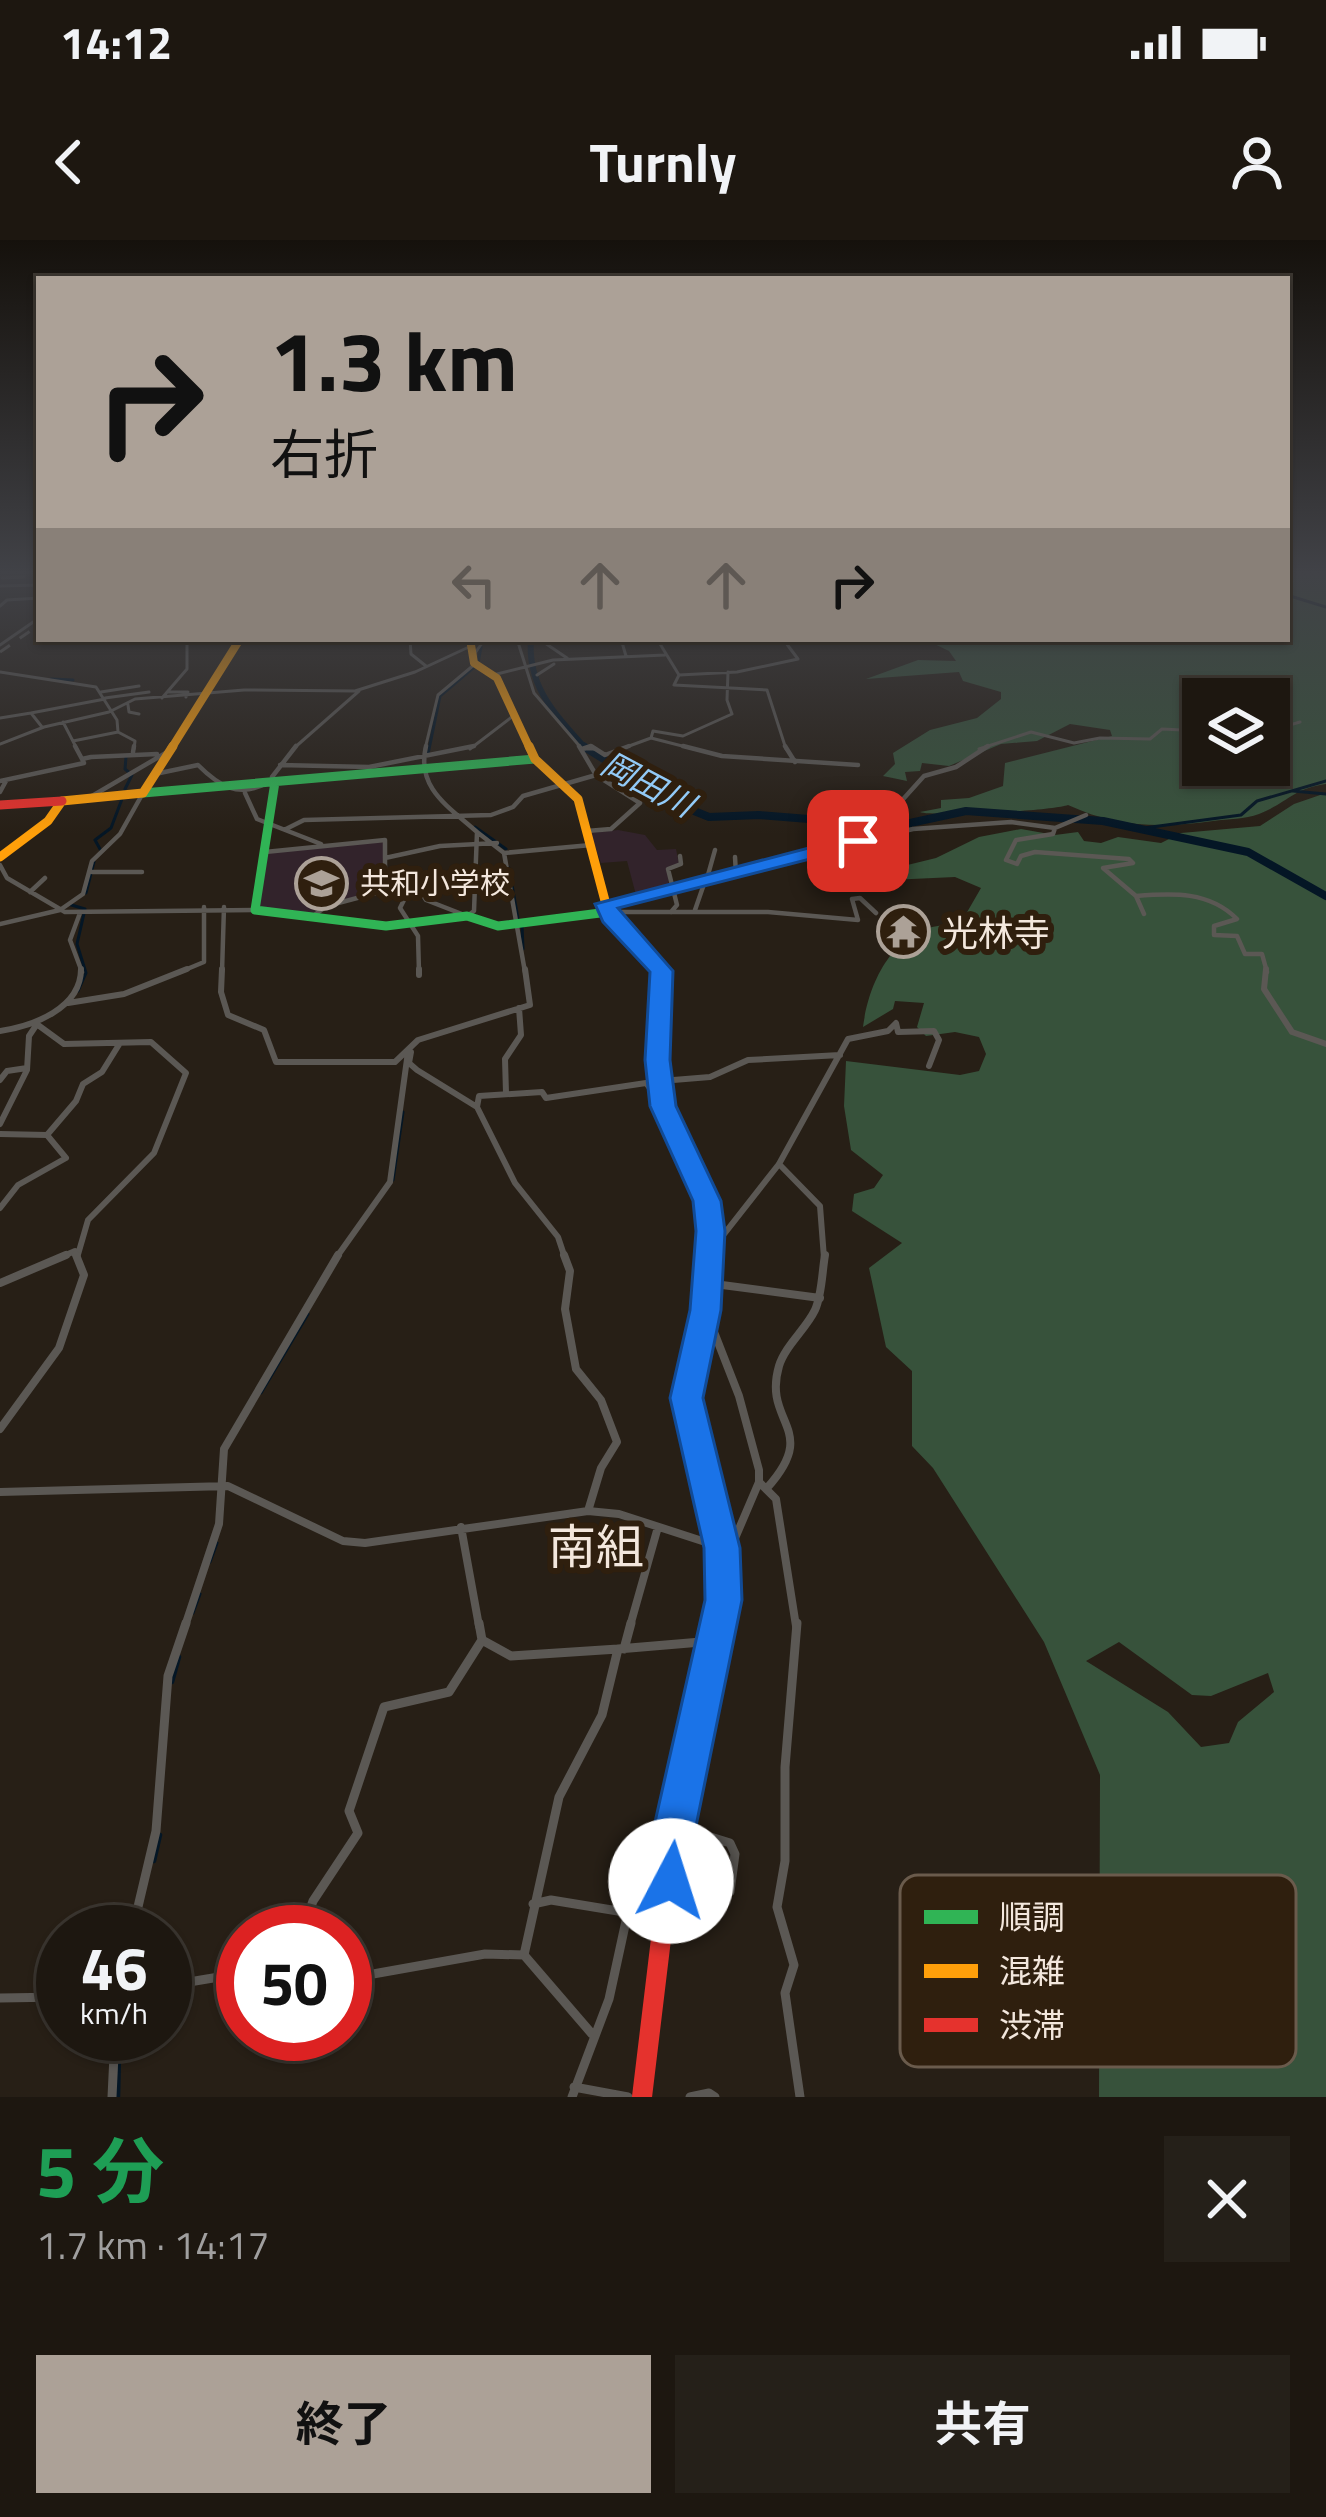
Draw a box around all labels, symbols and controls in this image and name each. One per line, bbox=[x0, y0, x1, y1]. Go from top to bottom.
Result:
text: 14:12 bbox=[60, 8, 172, 76]
text: Turnly bbox=[590, 121, 736, 203]
icon: back bbox=[36, 129, 102, 195]
icon: person bbox=[1224, 129, 1290, 195]
text: 1.3 km bbox=[270, 296, 518, 424]
icon: right bbox=[72, 324, 228, 480]
text: 右折 bbox=[270, 413, 378, 495]
icon: left bbox=[441, 552, 507, 618]
icon: ahead bbox=[567, 552, 633, 618]
icon: ahead bbox=[693, 552, 759, 618]
icon: right bbox=[819, 552, 885, 618]
map controls bbox=[1182, 678, 1290, 786]
button: layers bbox=[1182, 678, 1290, 786]
water label: 岡田川 bbox=[593, 739, 706, 831]
pin bbox=[807, 790, 909, 892]
icon: arrive bbox=[825, 808, 891, 874]
school or university icon: 共和小学校 bbox=[293, 855, 349, 911]
place label: 共和小学校 bbox=[360, 860, 510, 906]
temple icon: 光林寺 bbox=[875, 904, 931, 960]
place label: 光林寺 bbox=[942, 905, 1050, 960]
district label: 南組 bbox=[548, 1510, 644, 1583]
position arrow bbox=[608, 1818, 734, 1944]
legend bbox=[900, 1875, 1296, 2067]
text: 順調 bbox=[999, 1892, 1065, 1942]
speed limit sign: 50 bbox=[216, 1905, 372, 2061]
text: 46 bbox=[80, 1922, 148, 2013]
text: 混雑 bbox=[999, 1946, 1065, 1996]
text: km/h bbox=[80, 1990, 148, 2036]
text: 渋滞 bbox=[999, 2000, 1065, 2050]
text: 5 分 bbox=[36, 2115, 164, 2225]
button: close bbox=[1164, 2136, 1290, 2262]
text: 1.7 km · 14:17 bbox=[36, 2215, 269, 2274]
button: 終了 bbox=[36, 2355, 651, 2493]
button: 共有 bbox=[675, 2355, 1290, 2493]

